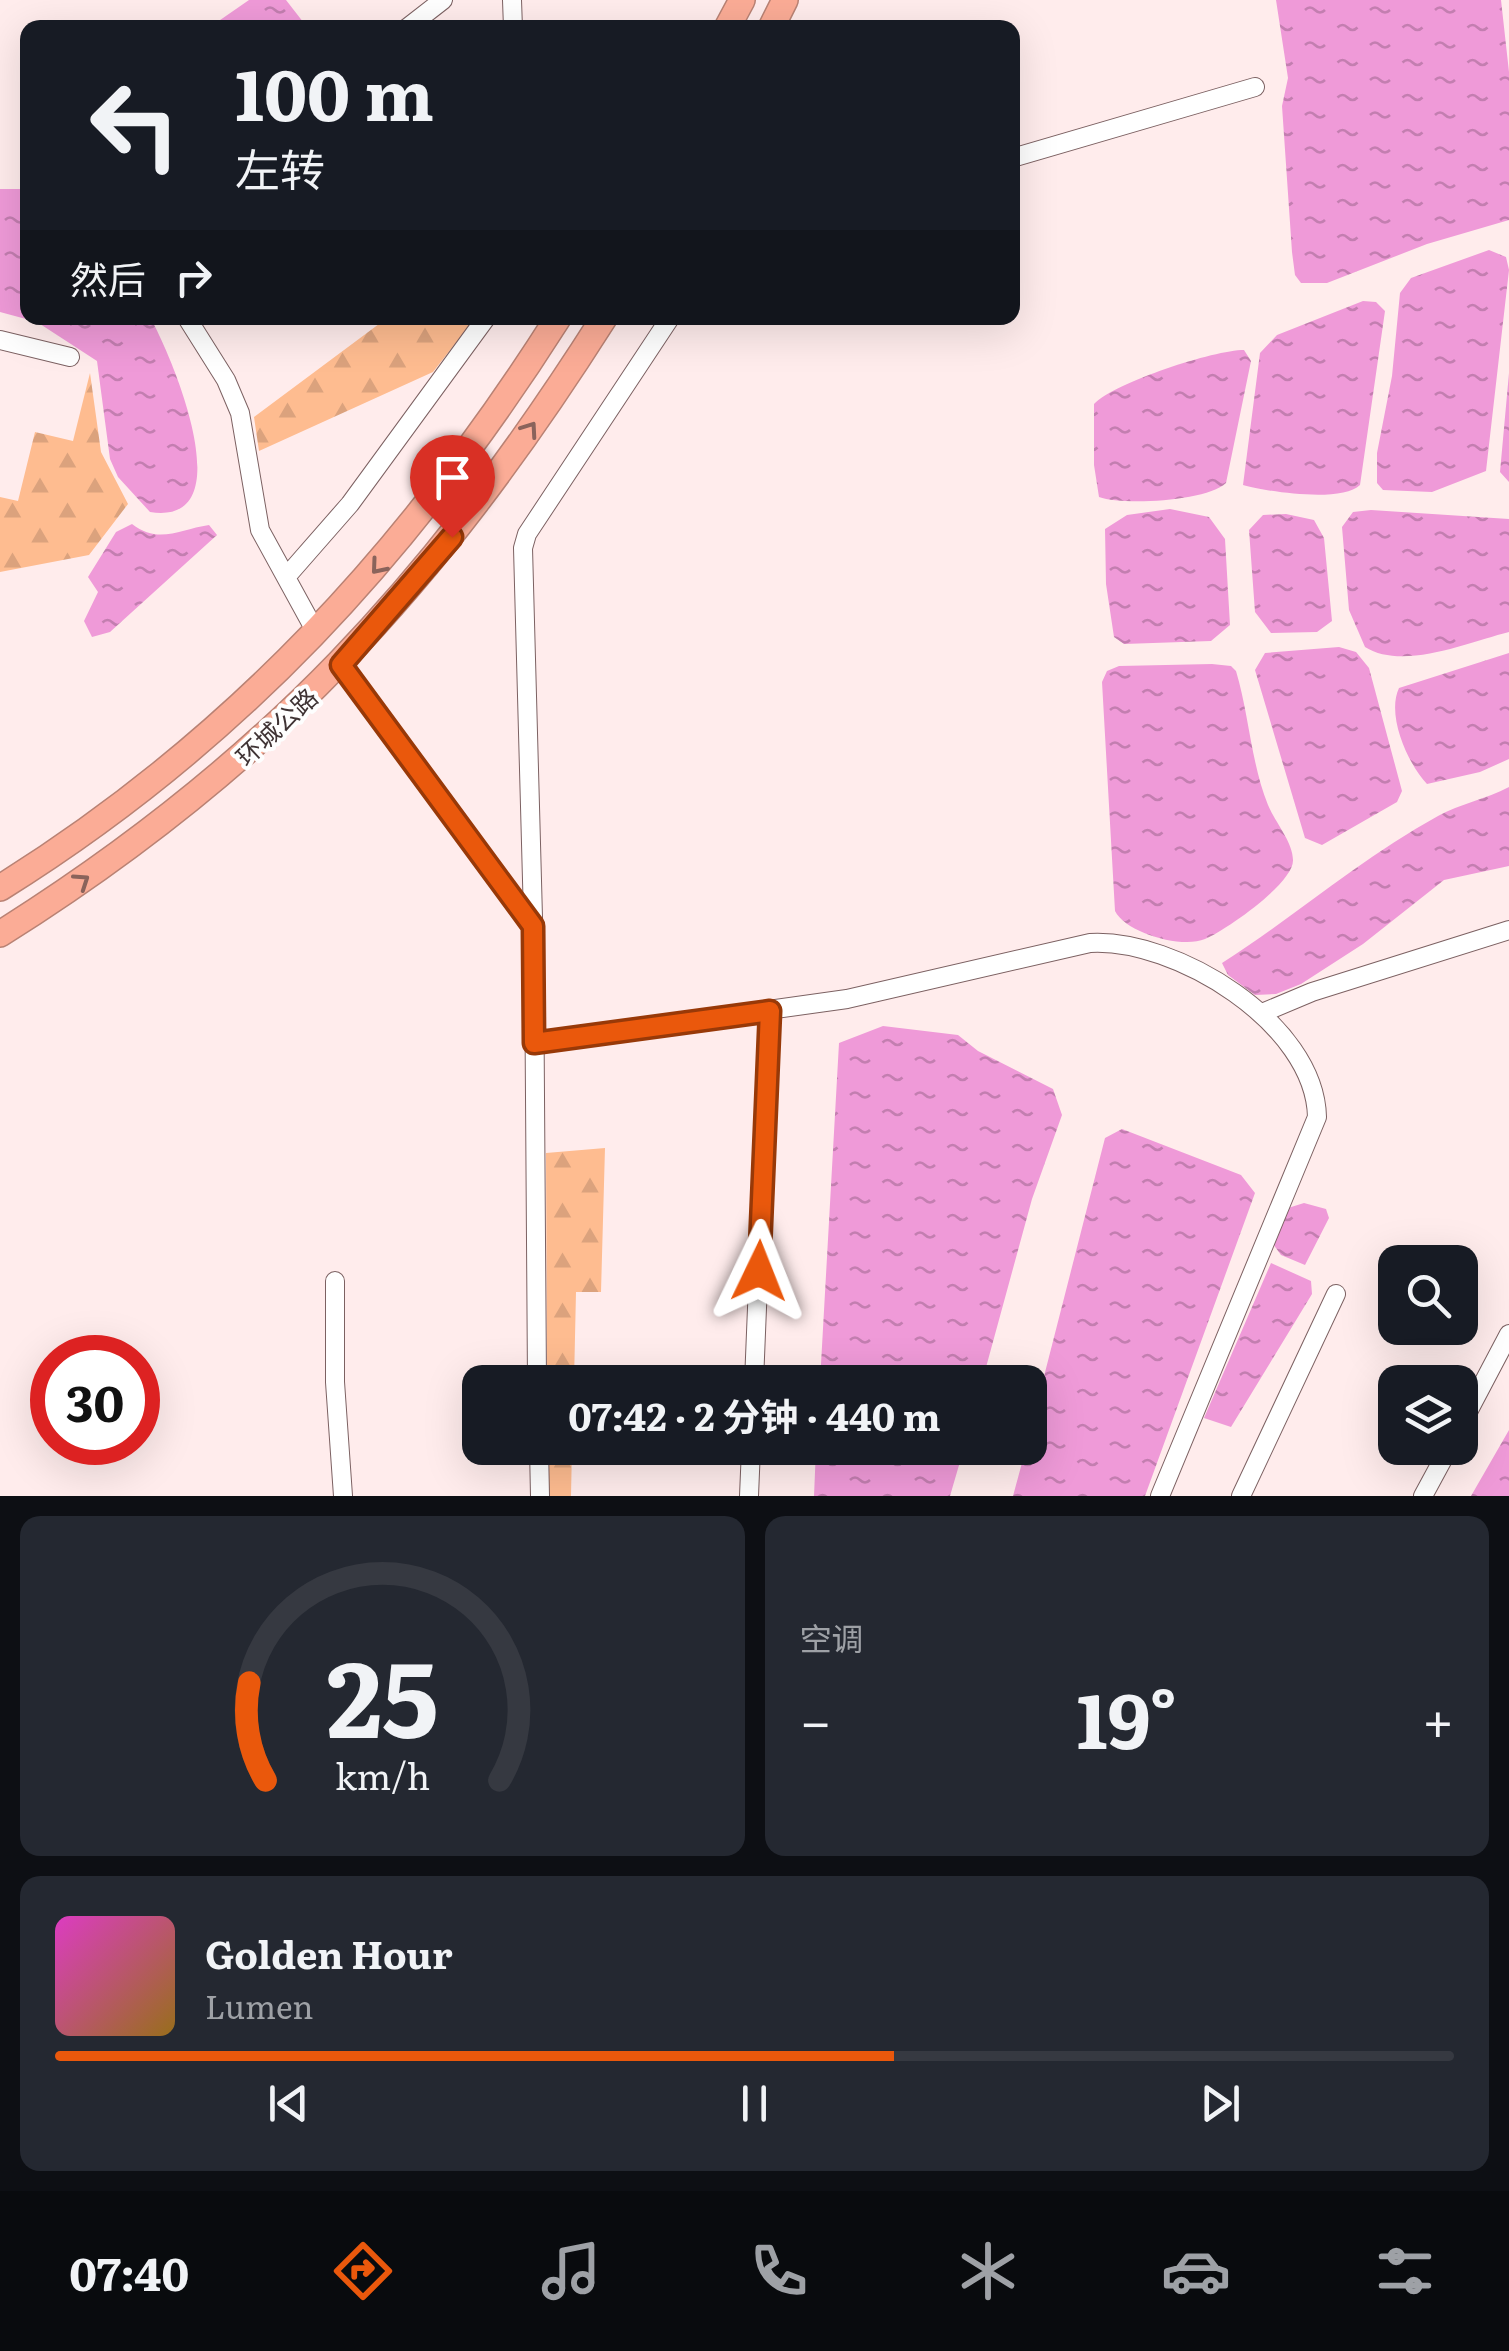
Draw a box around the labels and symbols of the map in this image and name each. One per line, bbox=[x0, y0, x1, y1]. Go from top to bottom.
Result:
one-way arrow bbox=[518, 422, 536, 441]
pin bbox=[410, 435, 495, 538]
one-way arrow bbox=[372, 555, 390, 573]
street label: 环城公路 bbox=[227, 678, 325, 774]
one-way arrow bbox=[71, 875, 89, 893]
position arrow bbox=[707, 1219, 811, 1323]
speed limit sign: 30 bbox=[30, 1335, 160, 1465]

